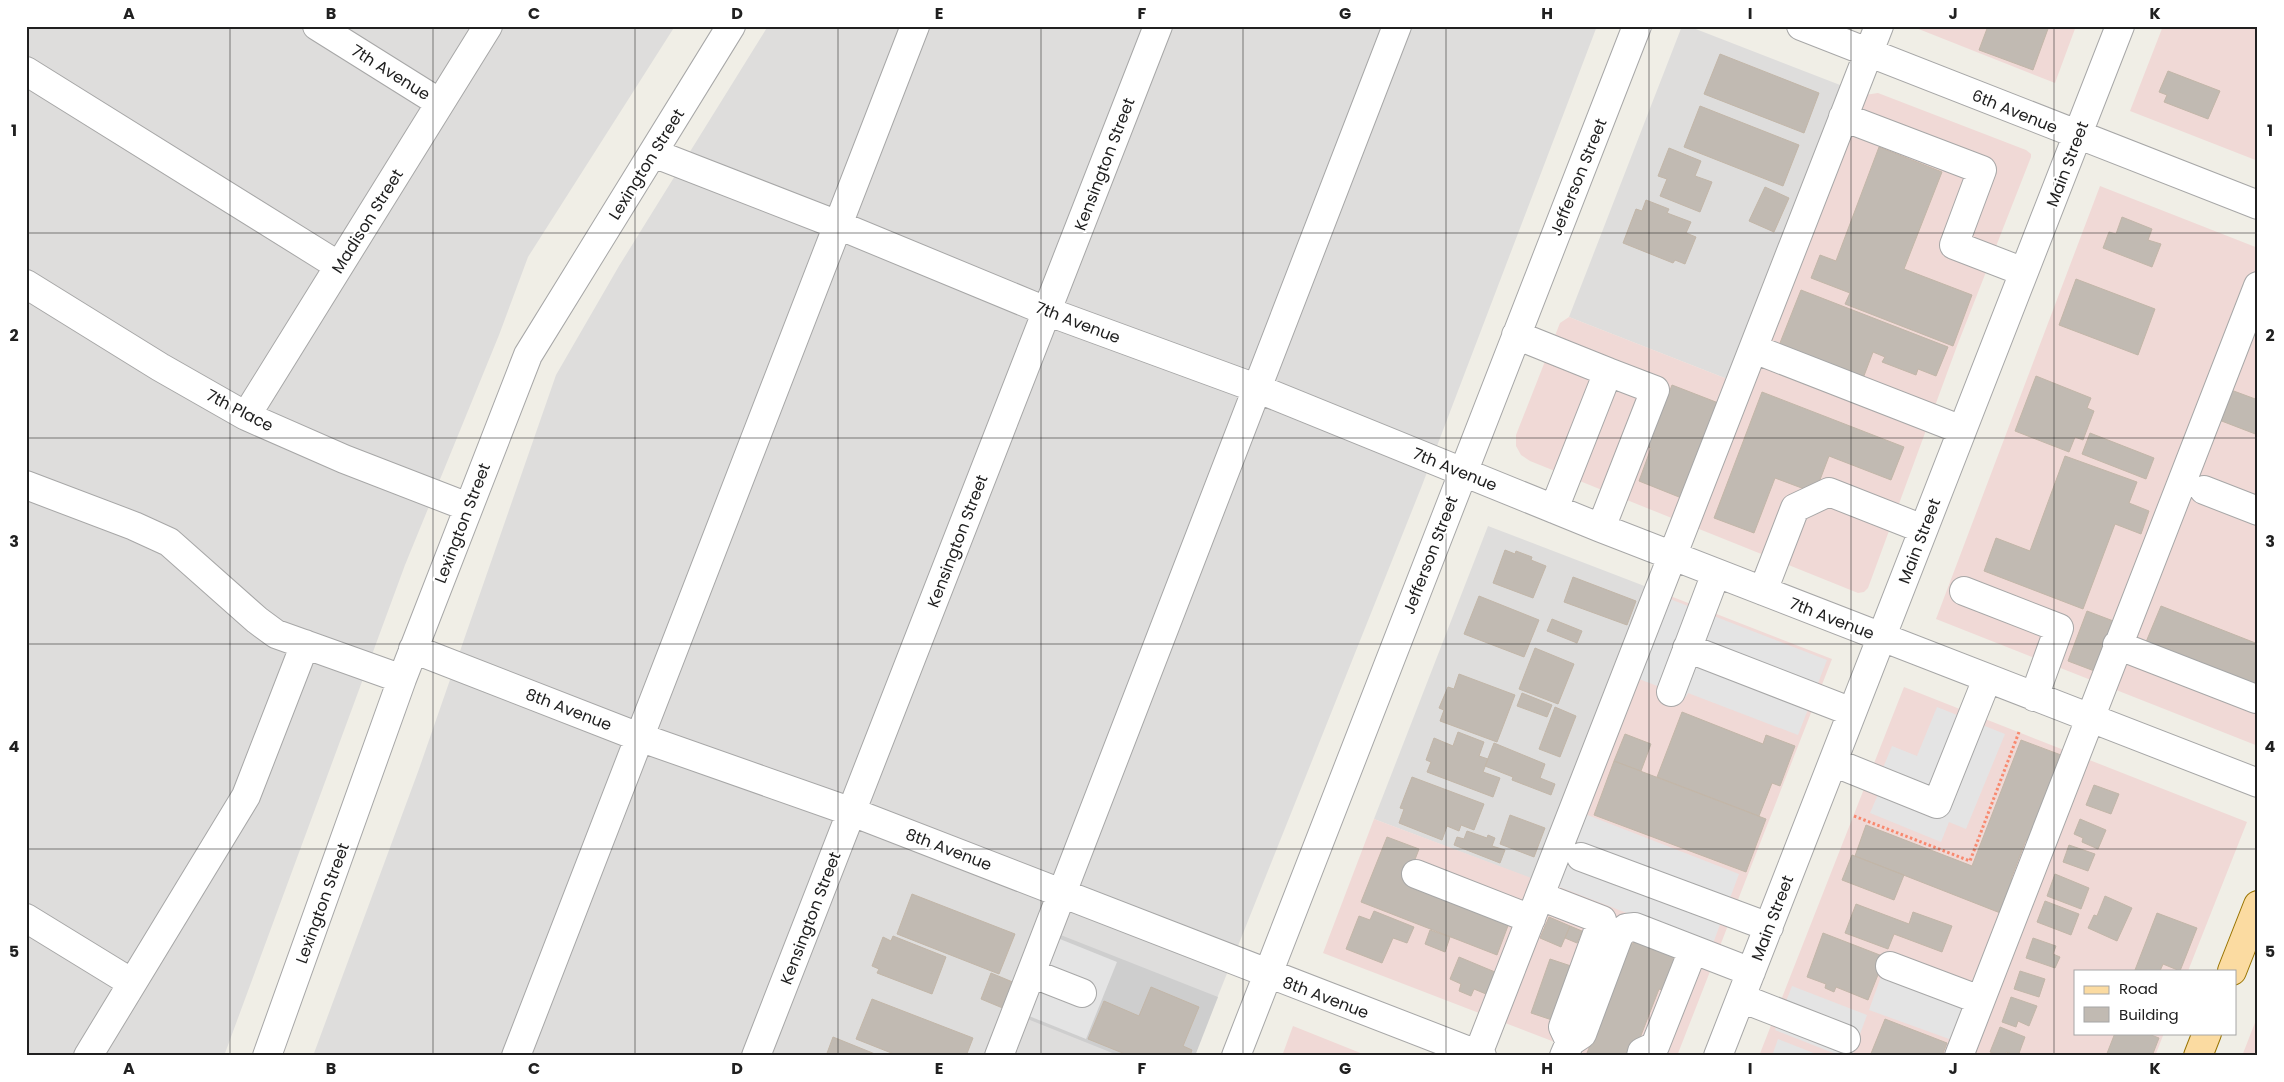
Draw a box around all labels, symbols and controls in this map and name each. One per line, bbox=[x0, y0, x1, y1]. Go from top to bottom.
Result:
text: A bbox=[123, 2, 135, 25]
text: B bbox=[326, 2, 336, 25]
text: C bbox=[528, 2, 540, 25]
text: D bbox=[731, 2, 743, 25]
text: E bbox=[935, 2, 943, 25]
text: F bbox=[1138, 2, 1147, 25]
text: G bbox=[1339, 2, 1351, 25]
text: H bbox=[1541, 2, 1553, 25]
text: I bbox=[1748, 2, 1752, 25]
text: J bbox=[1948, 2, 1958, 25]
text: K bbox=[2149, 2, 2161, 25]
street label: 7th Avenue bbox=[347, 39, 435, 106]
street label: 6th Avenue bbox=[1969, 84, 2061, 139]
street label: Kensington Street bbox=[1069, 94, 1140, 234]
street label: Lexington Street bbox=[603, 104, 690, 224]
street label: Jefferson Street bbox=[1544, 115, 1613, 239]
street label: Main Street bbox=[2041, 118, 2094, 210]
text: 1 bbox=[11, 119, 17, 142]
text: 1 bbox=[2267, 119, 2273, 142]
street label: Madison Street bbox=[326, 164, 409, 278]
street label: 7th Avenue bbox=[1032, 296, 1124, 349]
text: 2 bbox=[9, 324, 19, 347]
text: 2 bbox=[2265, 324, 2275, 347]
street label: 7th Place bbox=[202, 384, 277, 437]
street label: 7th Avenue bbox=[1409, 442, 1501, 497]
street label: Lexington Street bbox=[429, 460, 496, 587]
street label: Kensington Street bbox=[922, 471, 993, 611]
street label: Jefferson Street bbox=[1397, 493, 1464, 618]
street label: Main Street bbox=[1893, 495, 1946, 587]
text: 3 bbox=[9, 530, 19, 553]
text: 3 bbox=[2265, 530, 2275, 553]
street label: 7th Avenue bbox=[1786, 592, 1878, 645]
street label: 8th Avenue bbox=[522, 683, 615, 736]
text: 4 bbox=[9, 735, 20, 758]
text: 4 bbox=[2265, 735, 2276, 758]
street label: 8th Avenue bbox=[902, 823, 995, 876]
street label: Lexington Street bbox=[290, 839, 355, 967]
street label: Kensington Street bbox=[775, 848, 846, 988]
street label: Main Street bbox=[1746, 872, 1799, 964]
text: 5 bbox=[9, 940, 19, 963]
text: 5 bbox=[2265, 940, 2275, 963]
legend bbox=[2074, 970, 2236, 1034]
street label: 8th Avenue bbox=[1279, 971, 1372, 1024]
text: Road bbox=[2119, 978, 2158, 999]
text: Building bbox=[2119, 1004, 2179, 1025]
text: A bbox=[123, 1057, 135, 1080]
text: B bbox=[326, 1057, 336, 1080]
text: C bbox=[528, 1057, 540, 1080]
text: D bbox=[731, 1057, 743, 1080]
text: E bbox=[935, 1057, 943, 1080]
text: F bbox=[1138, 1057, 1147, 1080]
text: G bbox=[1339, 1057, 1351, 1080]
text: H bbox=[1541, 1057, 1553, 1080]
text: I bbox=[1748, 1057, 1752, 1080]
text: J bbox=[1948, 1057, 1958, 1080]
text: K bbox=[2149, 1057, 2161, 1080]

